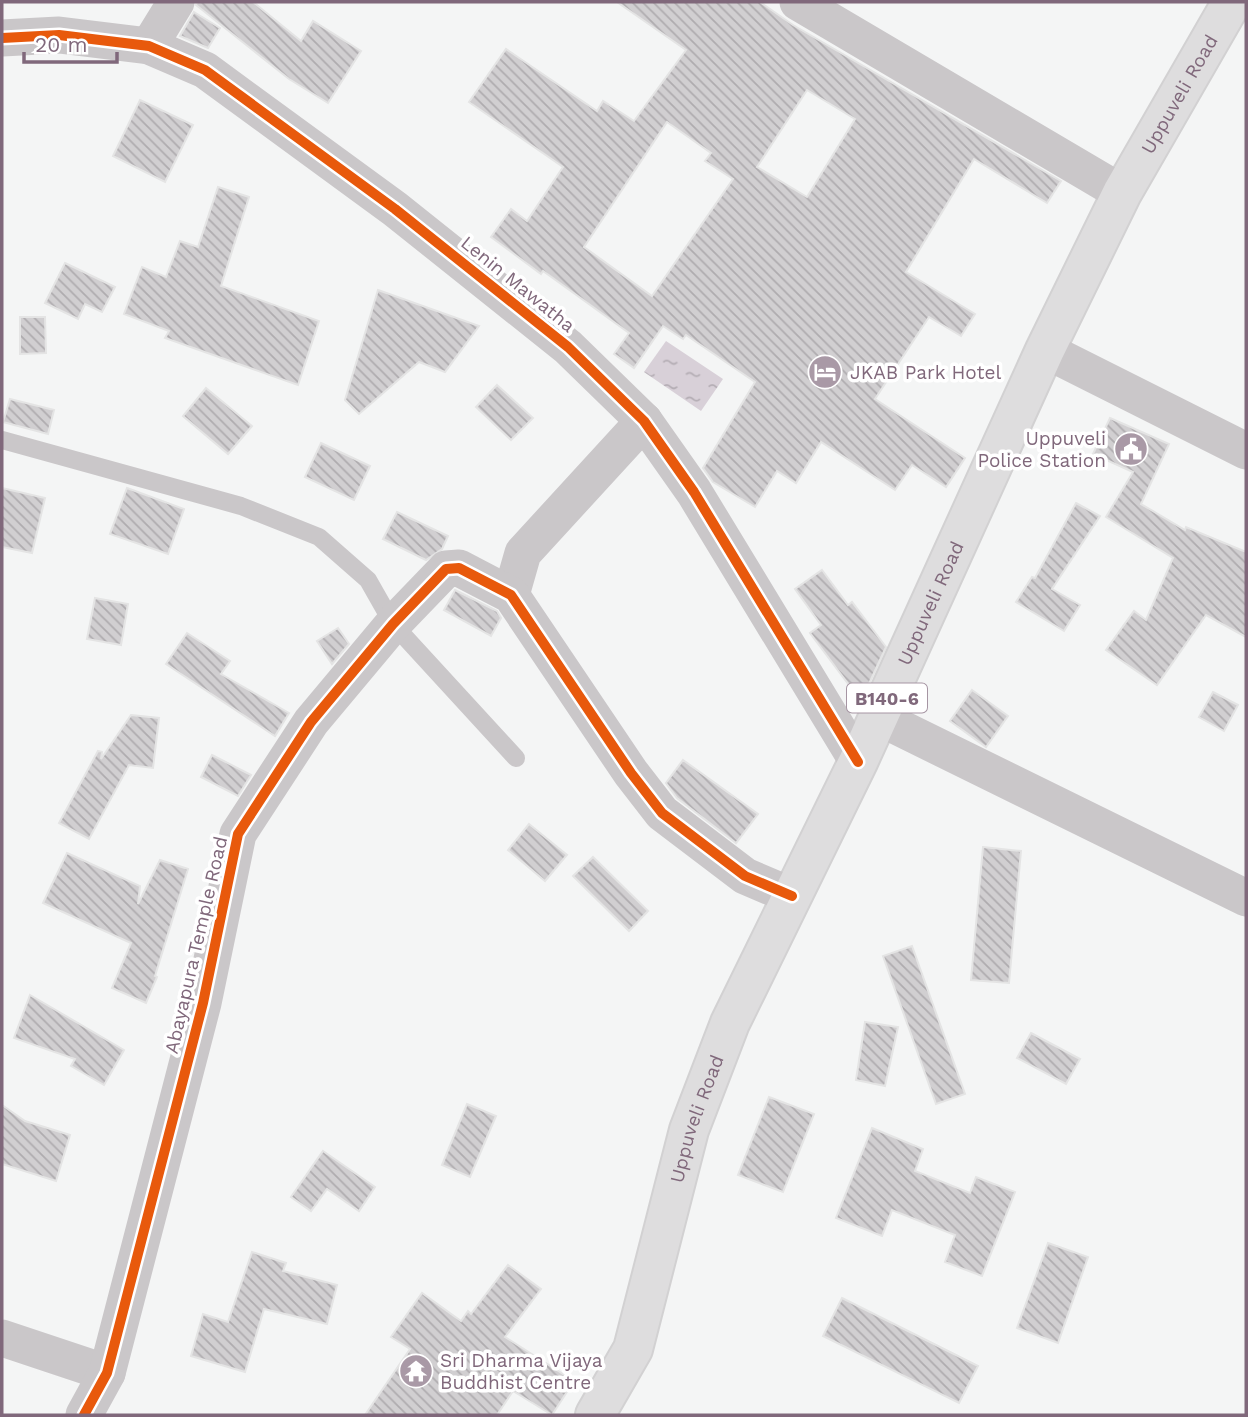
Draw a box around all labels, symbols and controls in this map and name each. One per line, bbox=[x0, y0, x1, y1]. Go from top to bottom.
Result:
scale bar bbox=[24, 21, 117, 65]
street label: Uppuveli Road bbox=[1136, 30, 1222, 158]
text: 20 m bbox=[35, 32, 87, 57]
street label: Lenin Mawatha bbox=[456, 231, 580, 337]
hotel icon: JKAB Park Hotel bbox=[806, 353, 844, 391]
place label: JKAB Park Hotel bbox=[850, 361, 1002, 384]
place label: Uppuveli Police Station bbox=[978, 427, 1106, 472]
public building icon: Uppuveli Police Station bbox=[1112, 430, 1150, 468]
street label: Uppuveli Road bbox=[892, 538, 968, 669]
road number: B140-6 bbox=[847, 684, 927, 712]
street label: Abayapura Temple Road bbox=[160, 834, 232, 1056]
street label: Uppuveli Road bbox=[664, 1052, 728, 1185]
place label: Sri Dharma Vijaya Buddhist Centre bbox=[440, 1349, 603, 1394]
temple icon: Sri Dharma Vijaya Buddhist Centre bbox=[397, 1352, 435, 1390]

